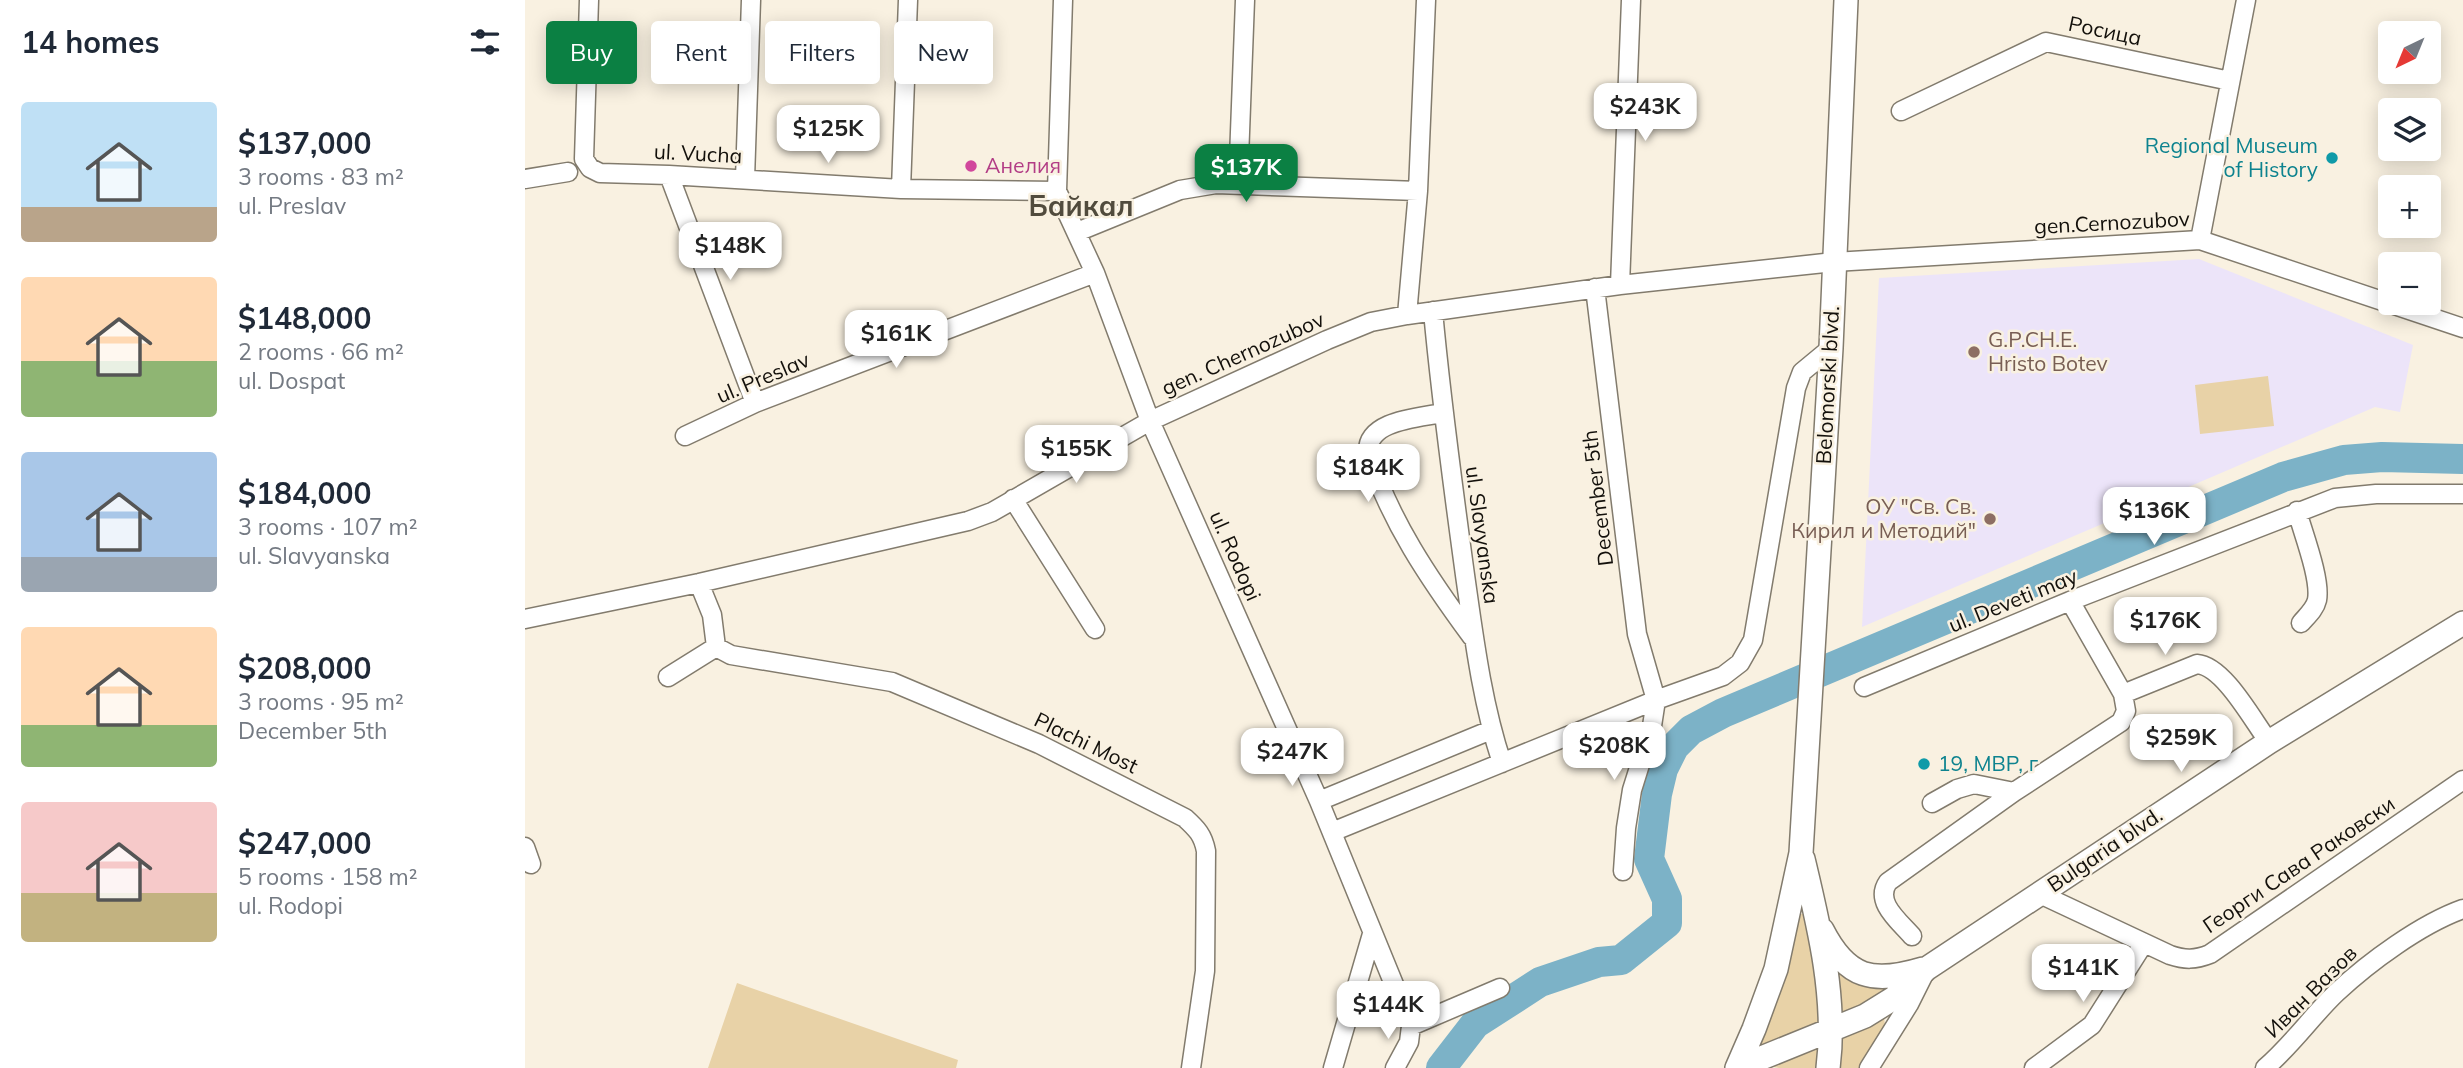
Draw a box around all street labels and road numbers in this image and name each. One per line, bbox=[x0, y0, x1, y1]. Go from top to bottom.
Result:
street label: Росица bbox=[2066, 10, 2144, 50]
street label: ul. Vucha bbox=[653, 138, 743, 168]
street label: gen.Cernozubov bbox=[2033, 205, 2190, 239]
street label: Belomorski blvd. bbox=[1810, 305, 1844, 465]
street label: gen. Chernozubov bbox=[1157, 306, 1328, 401]
street label: ul. Preslav bbox=[712, 346, 813, 408]
street label: December 5th bbox=[1576, 429, 1618, 567]
street label: ul. Slavyanska bbox=[1460, 464, 1506, 605]
street label: ul. Rodopi bbox=[1205, 507, 1267, 605]
street label: ul. Deveti may bbox=[1944, 562, 2081, 638]
street label: Plachi Most bbox=[1030, 706, 1143, 778]
street label: Георги Сава Раковски bbox=[2198, 790, 2399, 938]
street label: Bulgaria blvd. bbox=[2042, 801, 2167, 897]
street label: Иван Вазов bbox=[2259, 940, 2362, 1043]

